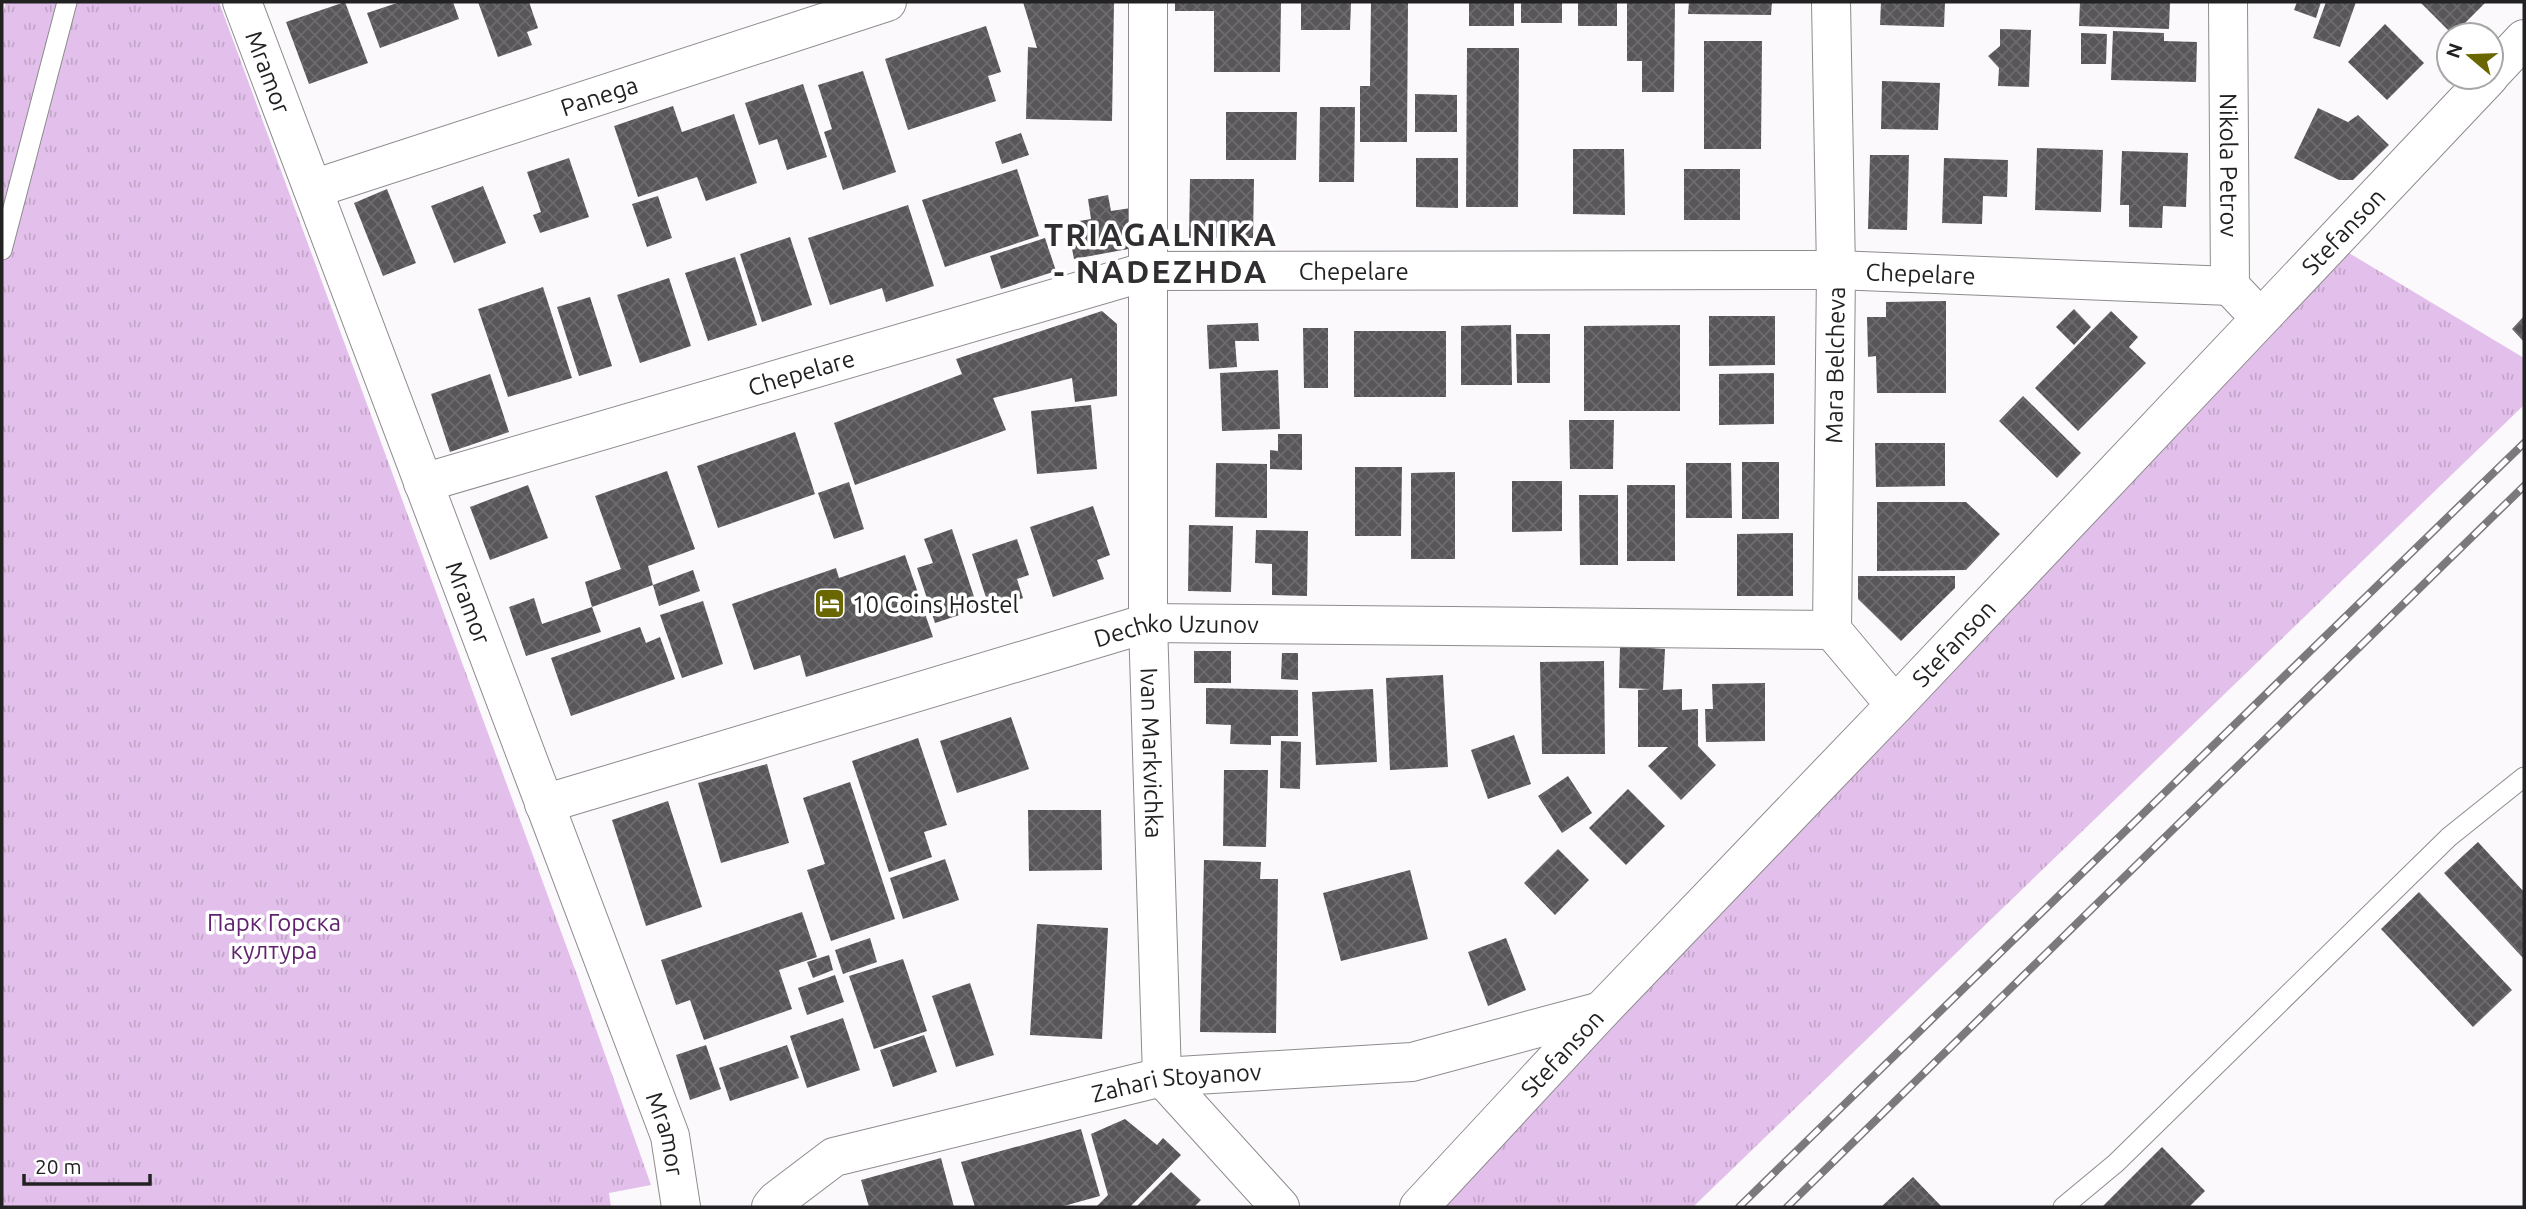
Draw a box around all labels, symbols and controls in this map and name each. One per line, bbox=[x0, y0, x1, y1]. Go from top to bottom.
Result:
north arrow bbox=[2435, 21, 2505, 91]
street label: Mramor bbox=[241, 27, 296, 117]
text: N bbox=[2441, 40, 2467, 61]
street label: Panega bbox=[557, 71, 641, 121]
street label: Nikola Petrov bbox=[2215, 93, 2243, 237]
street label: Stefanson bbox=[2296, 182, 2390, 280]
district label: TRIAGALNIKA - NADEZHDA bbox=[1044, 216, 1278, 289]
street label: Chepelare bbox=[1299, 257, 1409, 284]
street label: Chepelare bbox=[1865, 258, 1976, 289]
street label: Mara Belcheva bbox=[1820, 286, 1850, 444]
street label: Chepelare bbox=[745, 344, 858, 401]
street label: Mramor bbox=[441, 558, 497, 648]
hotel icon: 10 Coins Hostel bbox=[812, 587, 846, 621]
place label: 10 Coins Hostel bbox=[852, 591, 1019, 618]
street label: Stefanson bbox=[1906, 594, 2001, 692]
street label: Dechko Uzunov bbox=[1091, 609, 1259, 652]
street label: Ivan Markvichka bbox=[1136, 667, 1168, 839]
park label: Парк Горска култура bbox=[207, 909, 341, 964]
street label: Stefanson bbox=[1515, 1004, 1609, 1102]
street label: Zahari Stoyanov bbox=[1089, 1058, 1263, 1107]
street label: Mramor bbox=[641, 1088, 689, 1178]
scale bar bbox=[24, 1142, 150, 1186]
text: 20 m bbox=[35, 1154, 82, 1178]

